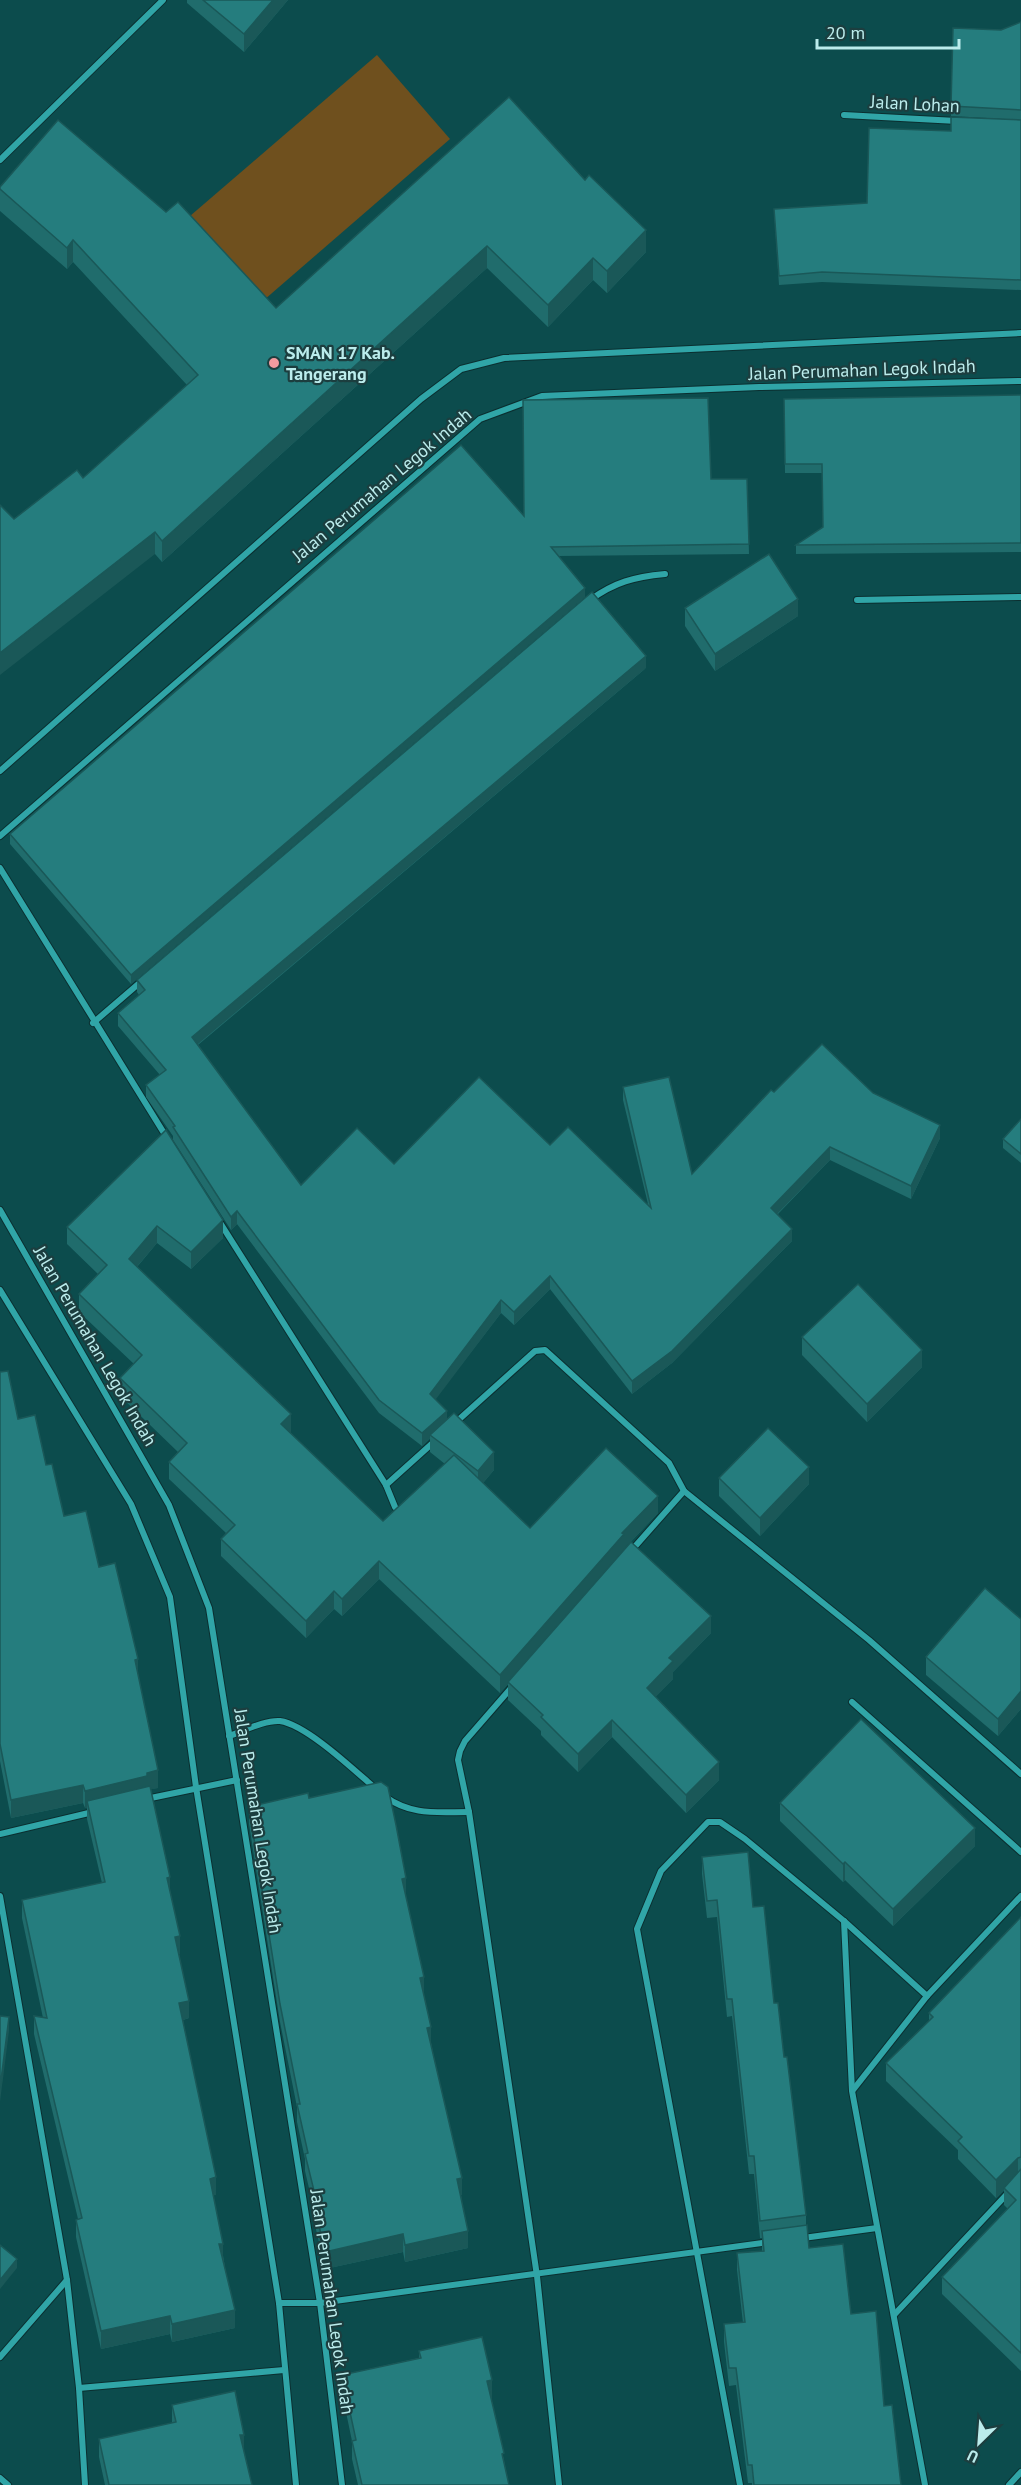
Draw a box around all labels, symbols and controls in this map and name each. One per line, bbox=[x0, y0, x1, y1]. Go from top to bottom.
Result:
scale bar bbox=[817, 12, 960, 50]
text: 20 m bbox=[826, 21, 865, 44]
street label: Jalan Lohan bbox=[869, 90, 960, 117]
place label: SMAN 17 Kab. Tangerang bbox=[286, 341, 395, 385]
street label: Jalan Perumahan Legok Indah bbox=[747, 354, 976, 385]
marker: SMAN 17 Kab. Tangerang bbox=[267, 356, 281, 370]
street label: Jalan Perumahan Legok Indah bbox=[286, 403, 476, 567]
street label: Jalan Perumahan Legok Indah bbox=[28, 1241, 162, 1450]
street label: Jalan Perumahan Legok Indah bbox=[229, 1706, 288, 1935]
street label: Jalan Perumahan Legok Indah bbox=[305, 2187, 360, 2416]
north arrow bbox=[949, 2413, 1009, 2473]
text: U bbox=[964, 2445, 981, 2468]

